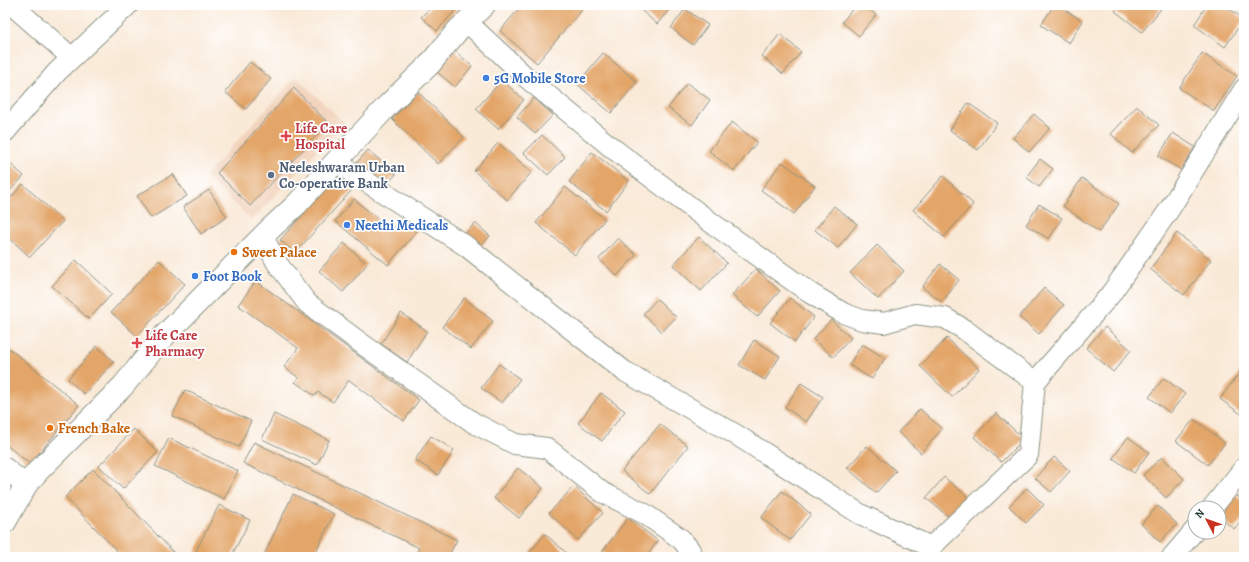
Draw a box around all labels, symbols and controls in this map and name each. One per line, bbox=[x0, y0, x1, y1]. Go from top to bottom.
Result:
place label: 5G Mobile Store bbox=[494, 69, 586, 88]
marker: 5G Mobile Store bbox=[481, 73, 491, 83]
place label: Life Care Hospital bbox=[295, 119, 348, 154]
marker: Life Care Hospital bbox=[280, 130, 292, 142]
place label: Neeleshwaram Urban Co-operative Bank bbox=[279, 158, 405, 193]
marker: Neeleshwaram Urban Co-operative Bank bbox=[266, 170, 276, 180]
place label: Neethi Medicals bbox=[355, 216, 449, 235]
marker: Neethi Medicals bbox=[342, 220, 352, 230]
place label: Sweet Palace bbox=[242, 243, 317, 262]
marker: Sweet Palace bbox=[229, 247, 239, 257]
place label: Foot Book bbox=[203, 267, 262, 286]
marker: Foot Book bbox=[190, 271, 200, 281]
place label: Life Care Pharmacy bbox=[145, 326, 205, 361]
marker: Life Care Pharmacy bbox=[132, 338, 142, 348]
place label: French Bake bbox=[58, 419, 131, 438]
marker: French Bake bbox=[45, 423, 55, 433]
north arrow bbox=[1187, 500, 1227, 540]
text: N bbox=[1192, 506, 1208, 522]

